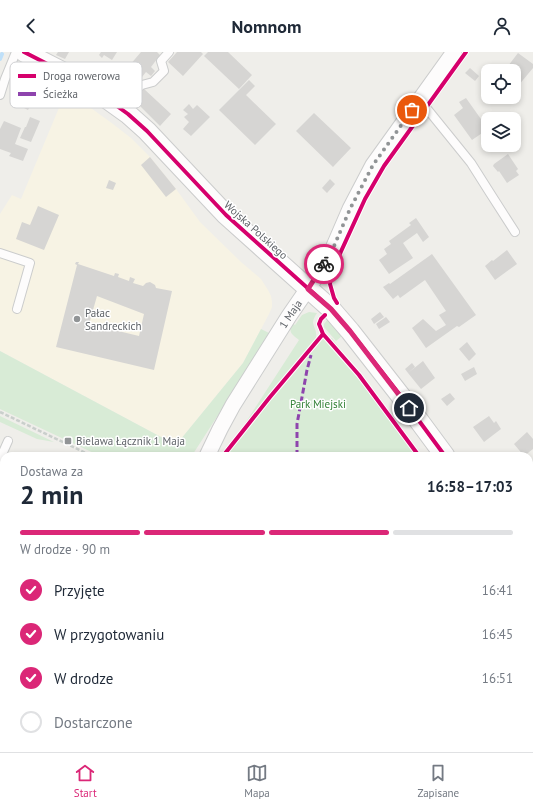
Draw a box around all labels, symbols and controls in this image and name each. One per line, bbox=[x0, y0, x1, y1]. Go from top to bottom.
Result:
icon: back bbox=[20, 15, 42, 37]
text: Nomnom bbox=[232, 15, 301, 38]
icon: person bbox=[491, 15, 513, 37]
legend bbox=[10, 62, 142, 108]
map controls bbox=[481, 64, 521, 152]
button: locate bbox=[481, 64, 521, 104]
text: Droga rowerowa bbox=[43, 69, 120, 83]
text: Ścieżka bbox=[43, 87, 78, 101]
pin bbox=[395, 93, 429, 127]
icon: bag bbox=[401, 99, 423, 121]
button: layers bbox=[481, 112, 521, 152]
street label: Wojska Polskiego bbox=[221, 198, 291, 262]
courier bbox=[304, 244, 344, 284]
icon: bike bbox=[313, 253, 335, 275]
street label: 1 Maja bbox=[276, 297, 305, 331]
place label: Pałac Sandreckich bbox=[85, 306, 142, 333]
marker: Pałac Sandreckich bbox=[72, 314, 82, 324]
pin bbox=[392, 391, 426, 425]
park label: Park Miejski bbox=[290, 397, 346, 411]
icon: home bbox=[398, 397, 420, 419]
place label: Bielawa Łącznik 1 Maja bbox=[76, 434, 185, 448]
marker: Bielawa Łącznik 1 Maja bbox=[63, 436, 73, 446]
text: Dostawa za bbox=[20, 463, 83, 480]
text: 16:58–17:03 bbox=[427, 477, 513, 496]
text: 2 min bbox=[20, 478, 83, 511]
text: W drodze · 90 m bbox=[20, 541, 110, 558]
icon: check bbox=[20, 579, 42, 601]
text: Przyjęte bbox=[54, 581, 105, 600]
text: 16:41 bbox=[482, 582, 513, 599]
icon: check bbox=[20, 623, 42, 645]
text: W przygotowaniu bbox=[54, 625, 164, 644]
text: 16:45 bbox=[482, 626, 513, 643]
icon: check bbox=[20, 667, 42, 689]
text: W drodze bbox=[54, 669, 113, 688]
text: 16:51 bbox=[482, 670, 513, 687]
text: Dostarczone bbox=[54, 713, 133, 732]
tab: Start bbox=[74, 762, 97, 800]
tab: Mapa bbox=[244, 762, 270, 800]
tab: Zapisane bbox=[417, 762, 459, 800]

